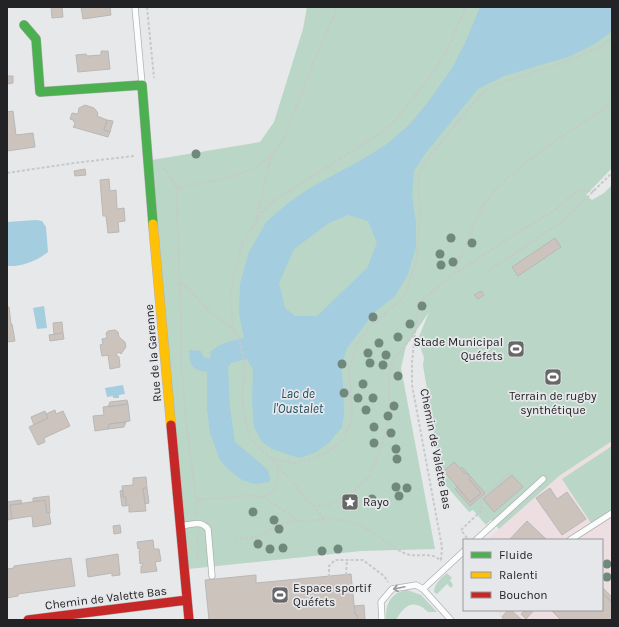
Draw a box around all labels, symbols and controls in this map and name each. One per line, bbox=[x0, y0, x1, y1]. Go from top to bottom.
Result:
street label: Rue de la Garenne bbox=[142, 304, 164, 402]
place label: Stade Municipal Quéfets bbox=[414, 335, 503, 363]
sports icon: Stade Municipal Quéfets bbox=[506, 339, 526, 359]
sports icon: Terrain de rugby synthétique bbox=[543, 367, 563, 387]
water label: Lac de l'Oustalet bbox=[273, 386, 324, 416]
street label: Chemin de Valette Bas bbox=[417, 387, 455, 511]
place label: Terrain de rugby synthétique bbox=[509, 389, 597, 417]
place icon: Rayo bbox=[340, 492, 360, 512]
place label: Rayo bbox=[363, 495, 389, 509]
legend bbox=[463, 539, 603, 611]
text: Fluide bbox=[499, 548, 533, 562]
text: Ralenti bbox=[499, 568, 538, 582]
place label: Espace sportif Quéfets bbox=[293, 581, 372, 609]
street label: Chemin de Valette Bas bbox=[44, 584, 168, 612]
one-way arrow bbox=[393, 584, 406, 592]
sports icon: Espace sportif Quéfets bbox=[270, 585, 290, 605]
text: Bouchon bbox=[499, 588, 548, 602]

